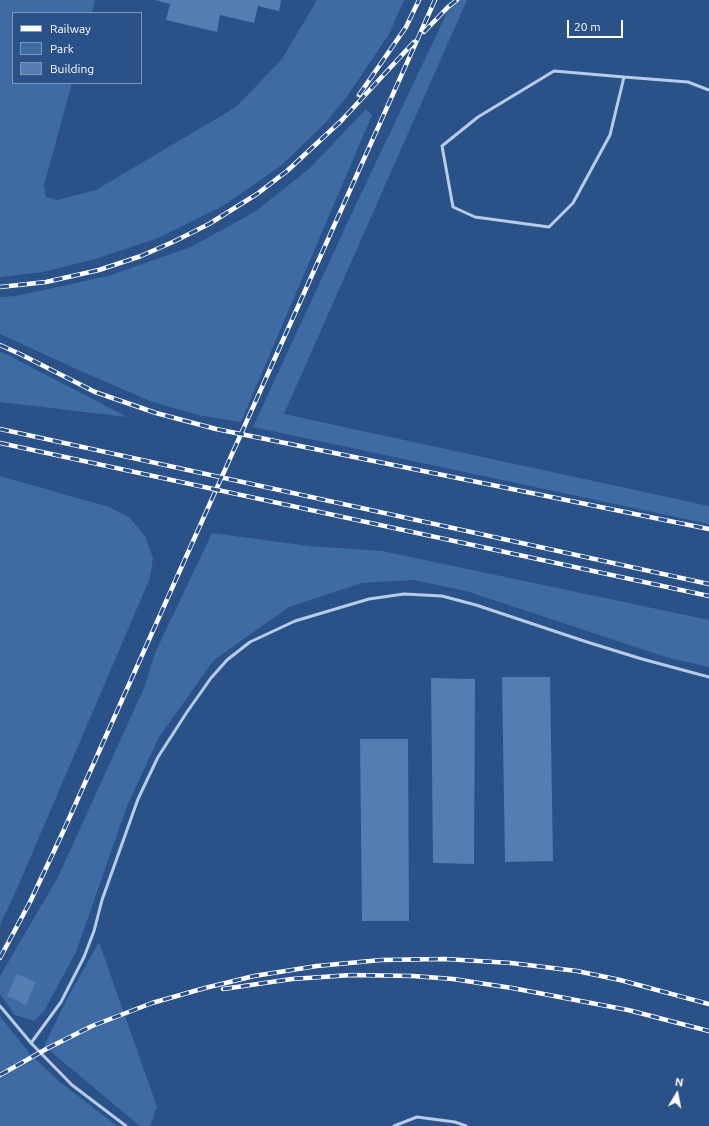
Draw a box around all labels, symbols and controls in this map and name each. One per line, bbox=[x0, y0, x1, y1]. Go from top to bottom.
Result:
legend bbox=[12, 12, 142, 84]
scale bar bbox=[569, 12, 625, 38]
text: 20 m bbox=[574, 20, 601, 33]
text: Railway bbox=[50, 22, 91, 35]
text: Park bbox=[50, 42, 74, 55]
text: Building bbox=[50, 62, 94, 75]
north arrow bbox=[657, 1074, 697, 1114]
text: N bbox=[674, 1076, 684, 1089]

